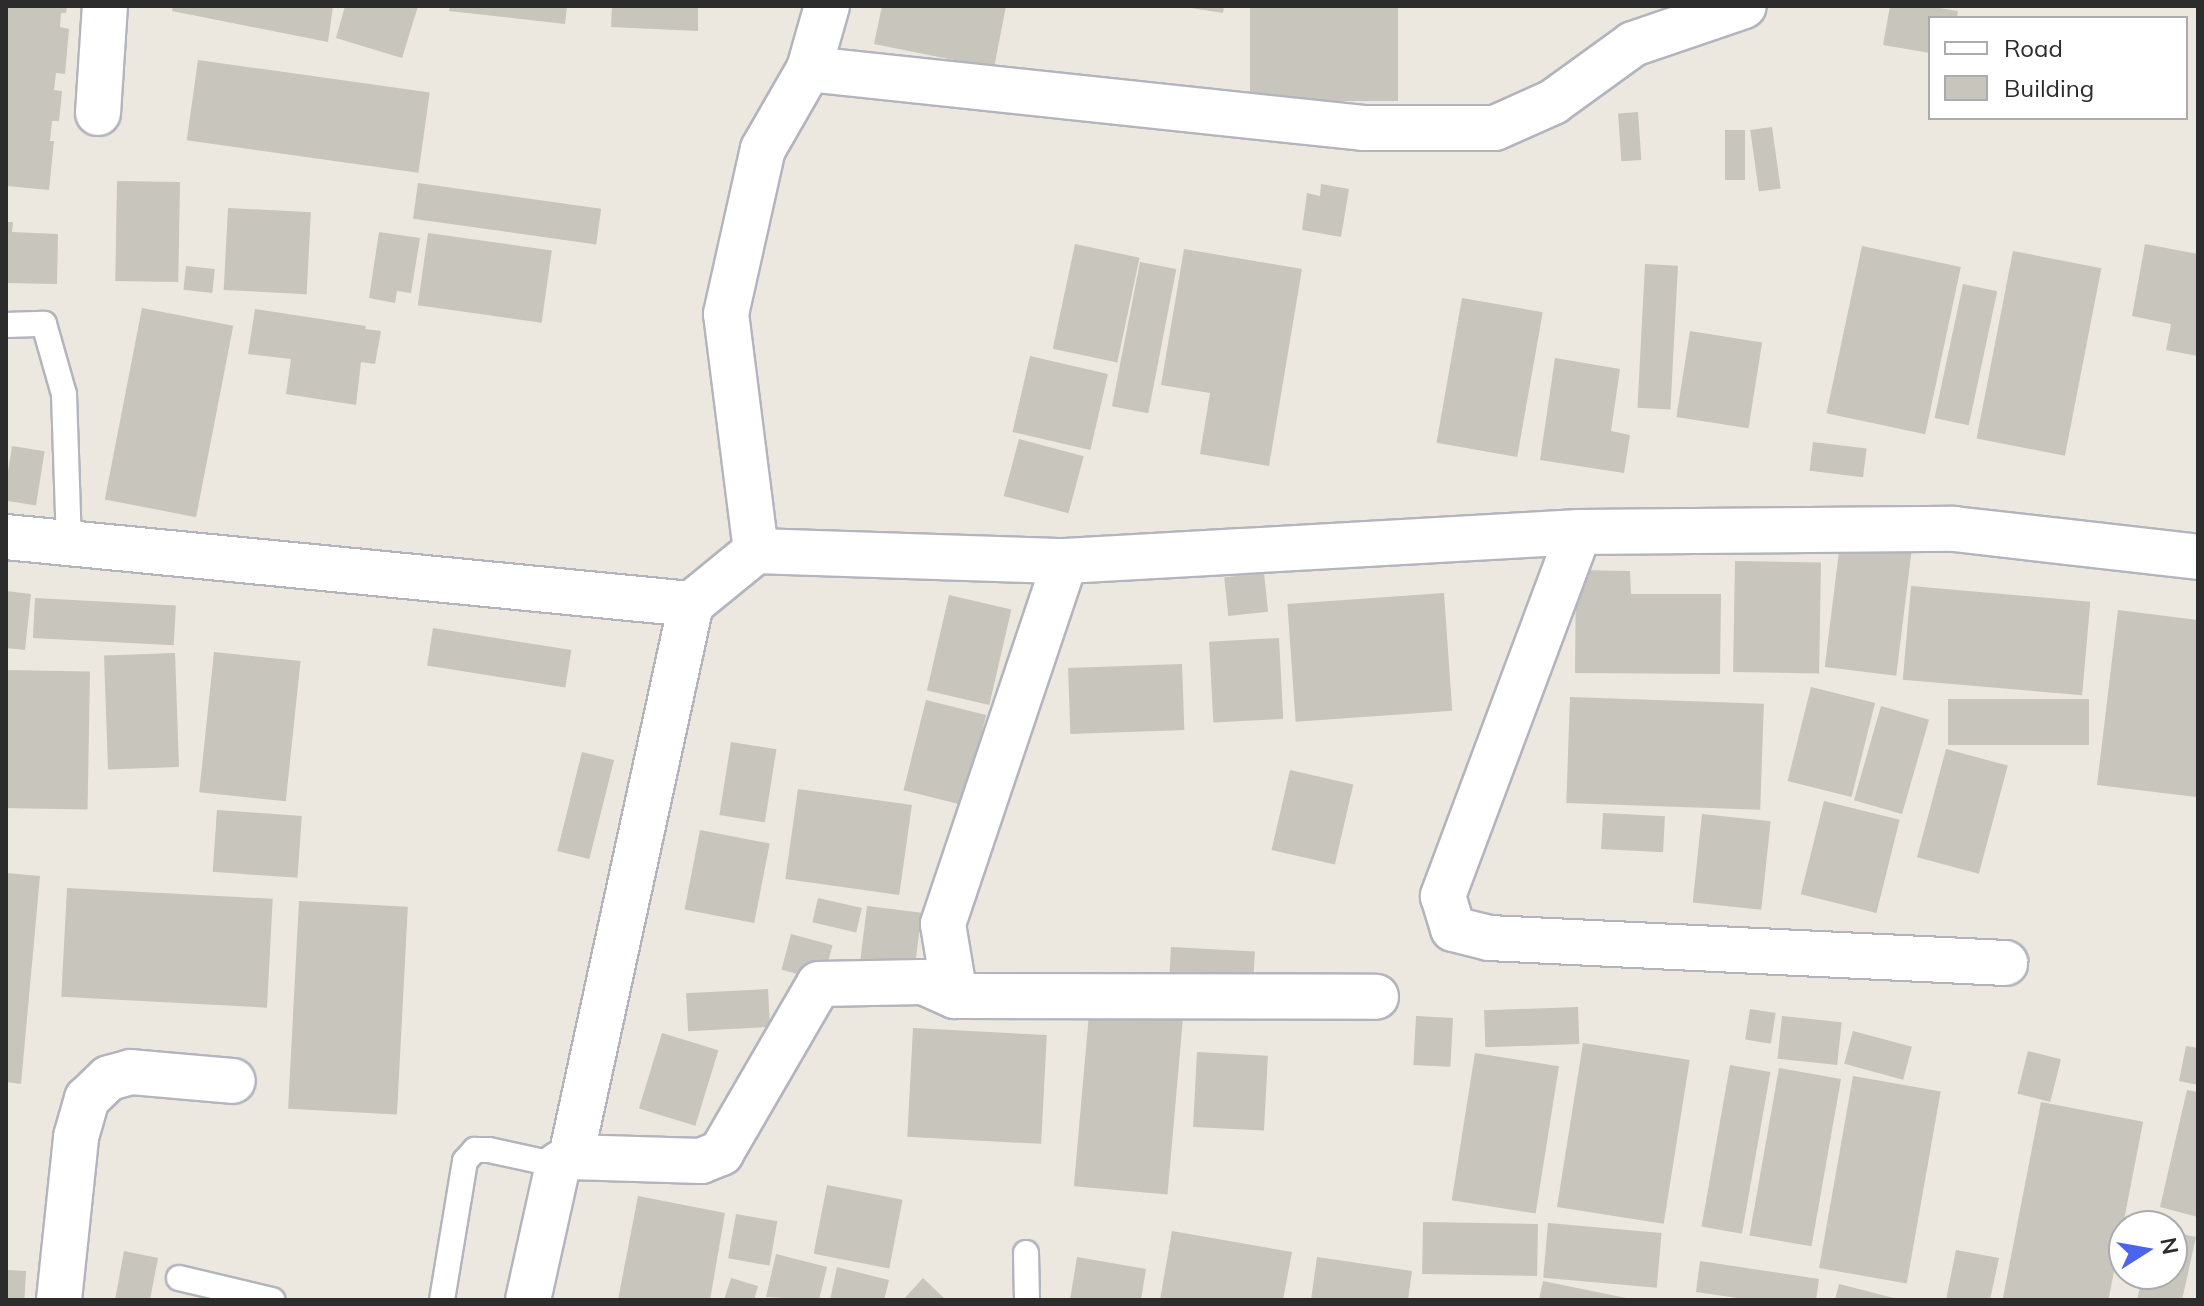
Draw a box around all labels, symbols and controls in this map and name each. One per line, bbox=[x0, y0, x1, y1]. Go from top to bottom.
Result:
legend bbox=[1928, 16, 2188, 120]
text: Road bbox=[2004, 33, 2063, 63]
text: Building bbox=[2004, 73, 2094, 103]
north arrow bbox=[2108, 1210, 2188, 1290]
text: N bbox=[2154, 1235, 2185, 1257]

